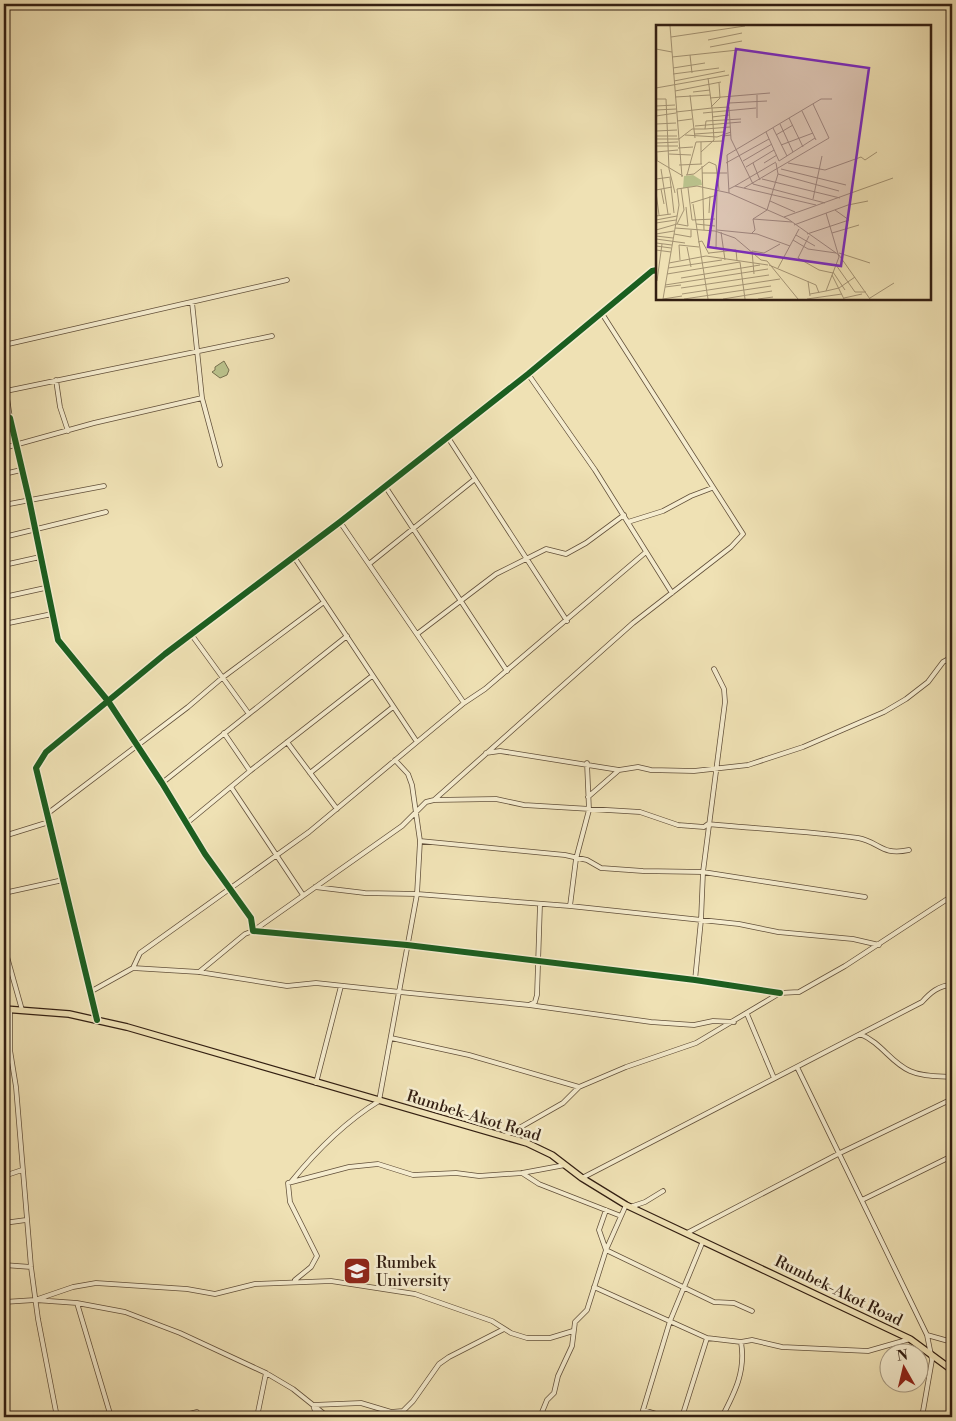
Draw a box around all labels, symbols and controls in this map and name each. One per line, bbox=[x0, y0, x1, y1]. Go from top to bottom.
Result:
inset map bbox=[656, 25, 931, 300]
street label: Rumbek-Akot Road bbox=[404, 1086, 543, 1146]
street label: Rumbek-Akot Road bbox=[771, 1251, 906, 1331]
place label: Rumbek University bbox=[376, 1253, 451, 1291]
school or university icon: Rumbek University bbox=[342, 1256, 372, 1286]
north arrow bbox=[878, 1344, 928, 1394]
text: N bbox=[896, 1346, 909, 1366]

